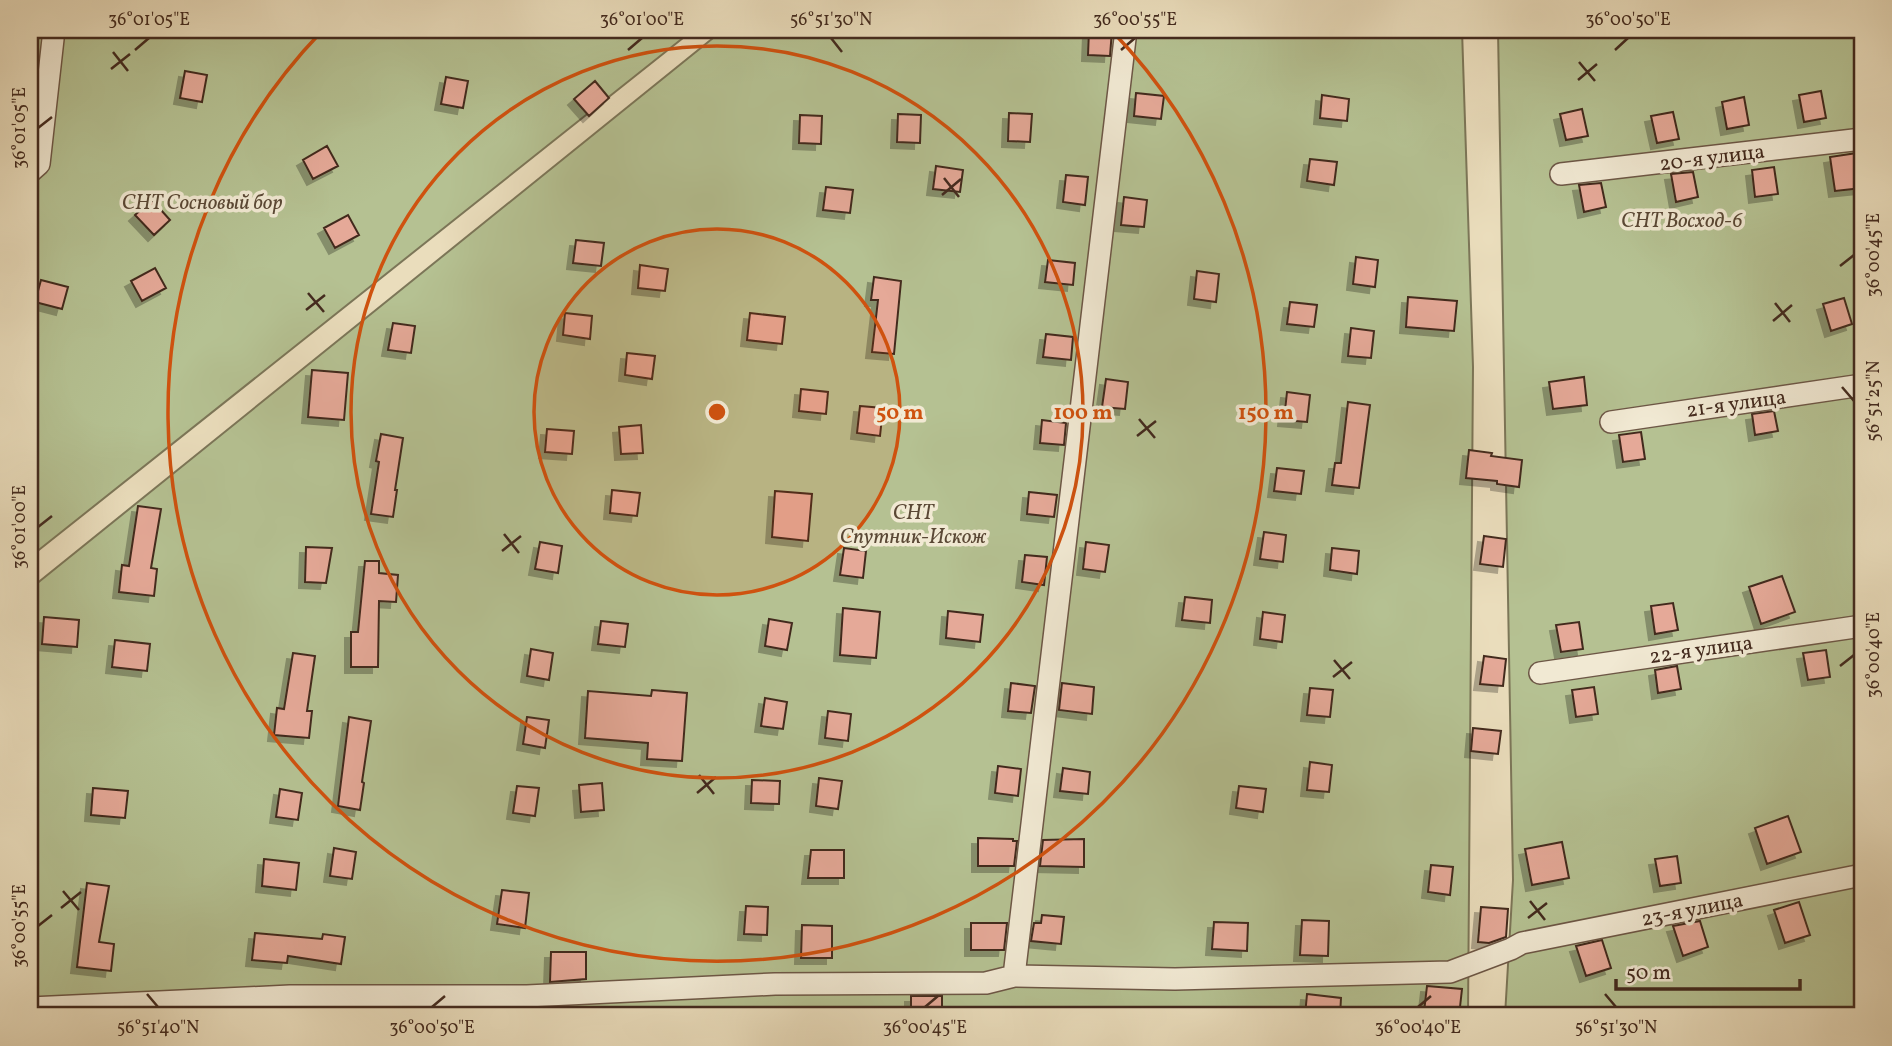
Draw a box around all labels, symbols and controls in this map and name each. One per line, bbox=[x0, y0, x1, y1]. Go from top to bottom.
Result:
text: 36°01'05"E bbox=[108, 8, 190, 33]
text: 36°01'00"E bbox=[600, 8, 684, 33]
text: 56°51'30"N bbox=[790, 8, 872, 33]
text: 36°00'55"E bbox=[1093, 8, 1177, 33]
text: 36°00'50"E bbox=[1585, 8, 1671, 33]
text: 36°01'05"E bbox=[8, 87, 33, 169]
street label: 20-я улица bbox=[1658, 138, 1767, 179]
park label: СНТ Сосновый бор bbox=[122, 189, 282, 218]
park label: СНТ Восход-6 bbox=[1621, 207, 1743, 236]
text: 36°00'45"E bbox=[1862, 213, 1887, 297]
text: 56°51'25"N bbox=[1862, 360, 1887, 442]
street label: 21-я улица bbox=[1684, 383, 1788, 426]
text: 50 m bbox=[876, 399, 924, 428]
text: 100 m bbox=[1053, 399, 1113, 428]
text: 150 m bbox=[1238, 399, 1294, 428]
centre of rings bbox=[705, 400, 729, 424]
text: 36°01'00"E bbox=[8, 485, 33, 569]
park label: СНТ Спутник-Искож bbox=[840, 499, 987, 552]
text: 36°00'40"E bbox=[1862, 612, 1887, 698]
street label: 22-я улица bbox=[1648, 629, 1755, 672]
text: 36°00'55"E bbox=[8, 884, 33, 968]
street label: 23-я улица bbox=[1639, 886, 1746, 935]
scale bar bbox=[1616, 948, 1799, 992]
text: 50 m bbox=[1626, 959, 1671, 988]
text: 56°51'40"N bbox=[117, 1016, 199, 1041]
text: 36°00'50"E bbox=[389, 1016, 475, 1041]
text: 36°00'45"E bbox=[883, 1016, 967, 1041]
text: 36°00'40"E bbox=[1375, 1016, 1461, 1041]
text: 56°51'30"N bbox=[1575, 1016, 1657, 1041]

